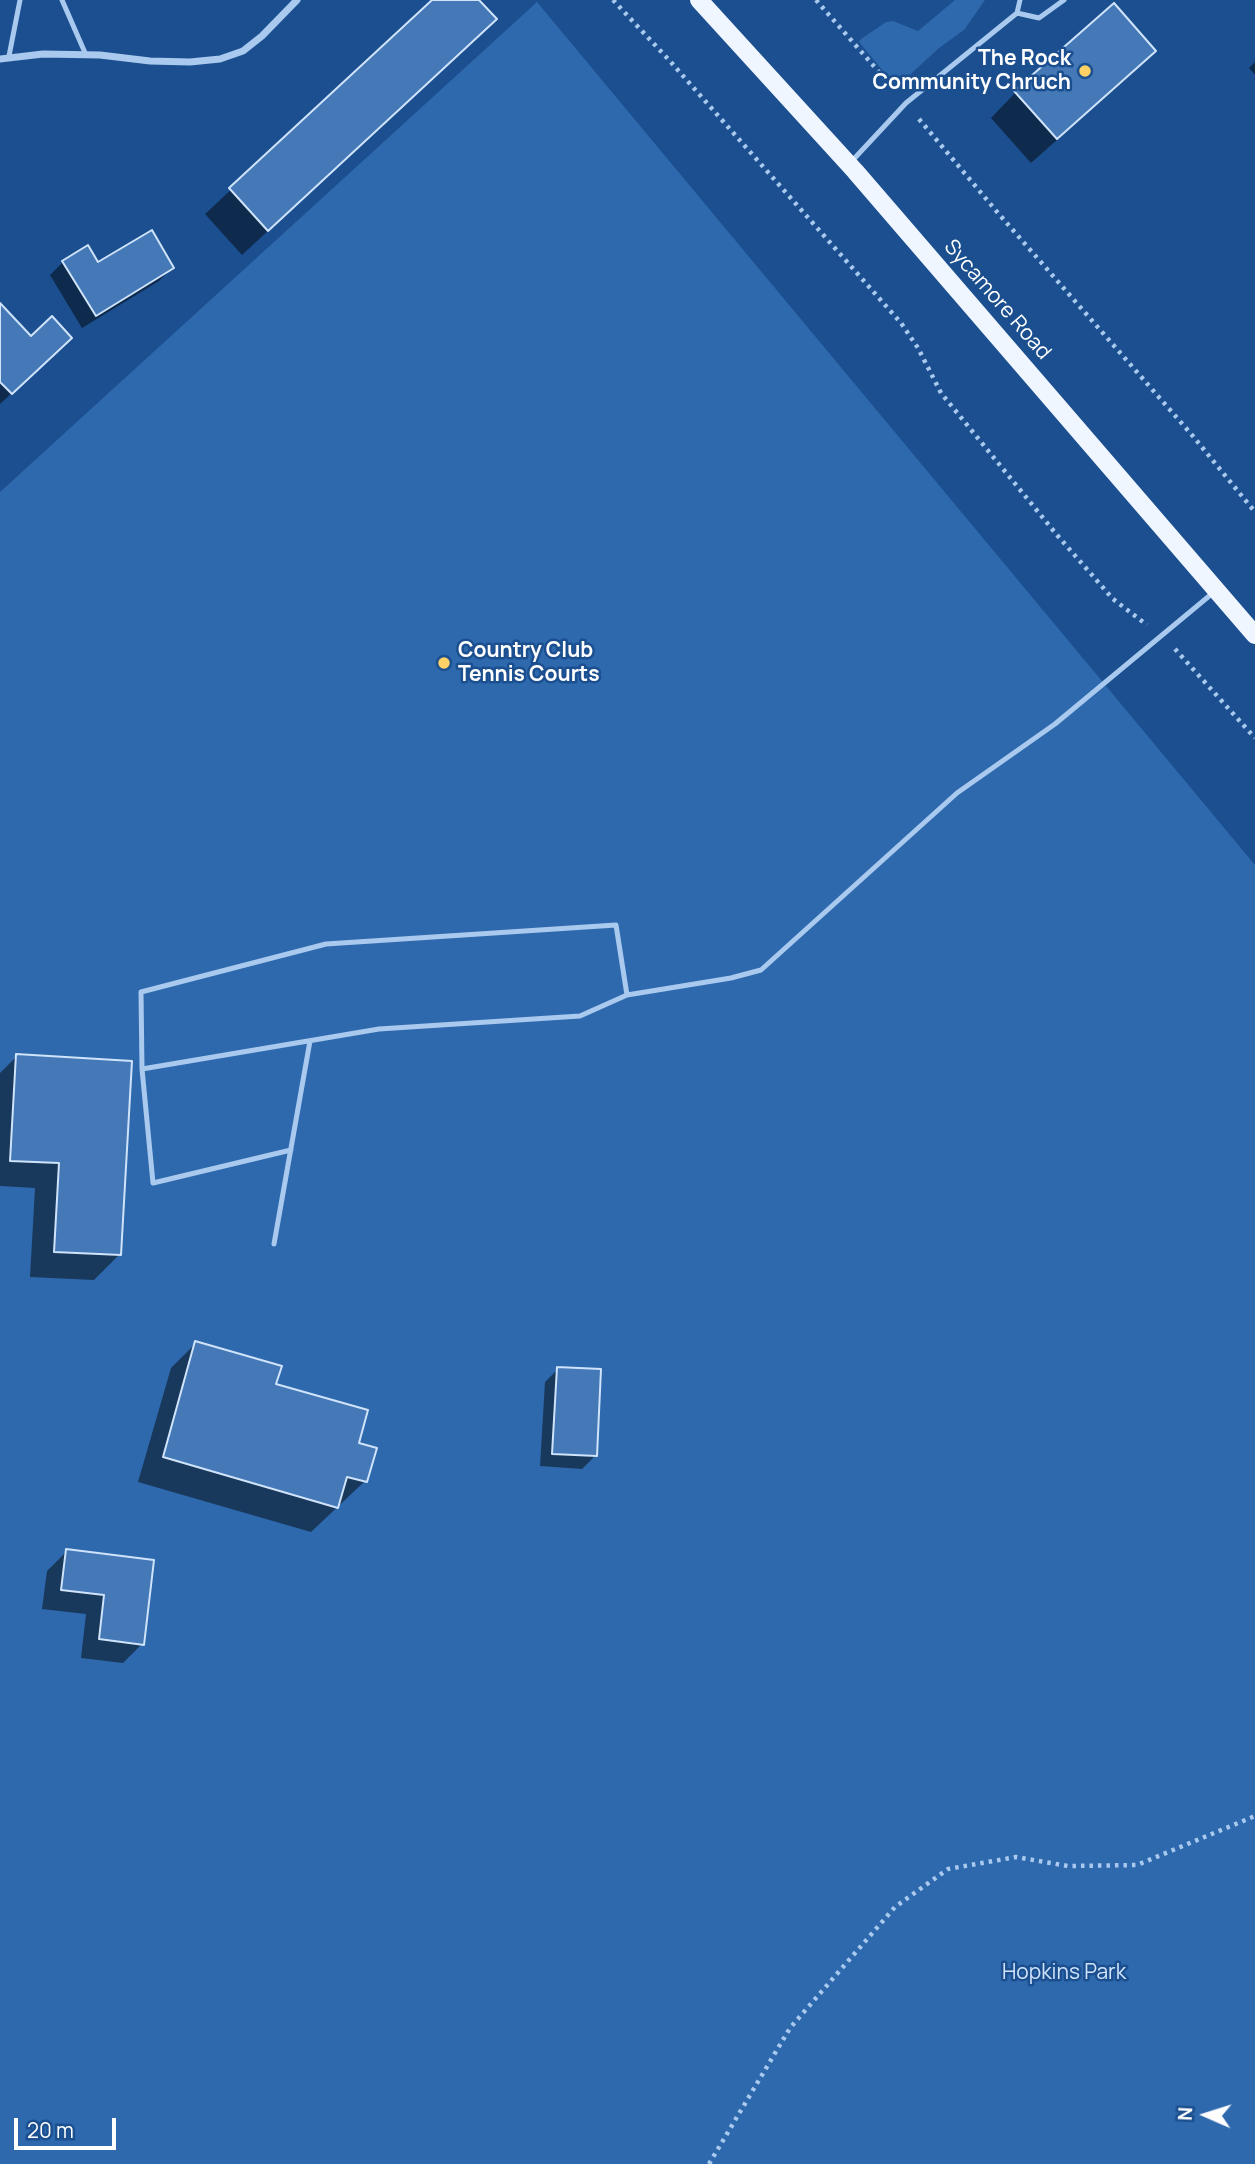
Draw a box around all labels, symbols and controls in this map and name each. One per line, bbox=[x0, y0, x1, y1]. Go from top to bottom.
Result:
place label: The Rock Community Chruch bbox=[872, 46, 1071, 96]
marker: The Rock Community Chruch bbox=[1077, 63, 1093, 79]
street label: Sycamore Road bbox=[938, 235, 1056, 365]
place label: Country Club Tennis Courts bbox=[458, 638, 600, 688]
marker: Country Club Tennis Courts bbox=[436, 655, 452, 671]
park label: Hopkins Park bbox=[1002, 1960, 1126, 1986]
north arrow bbox=[1171, 2080, 1241, 2150]
scale bar bbox=[18, 2104, 119, 2148]
text: N bbox=[1172, 2106, 1198, 2121]
text: 20 m bbox=[27, 2116, 74, 2144]

